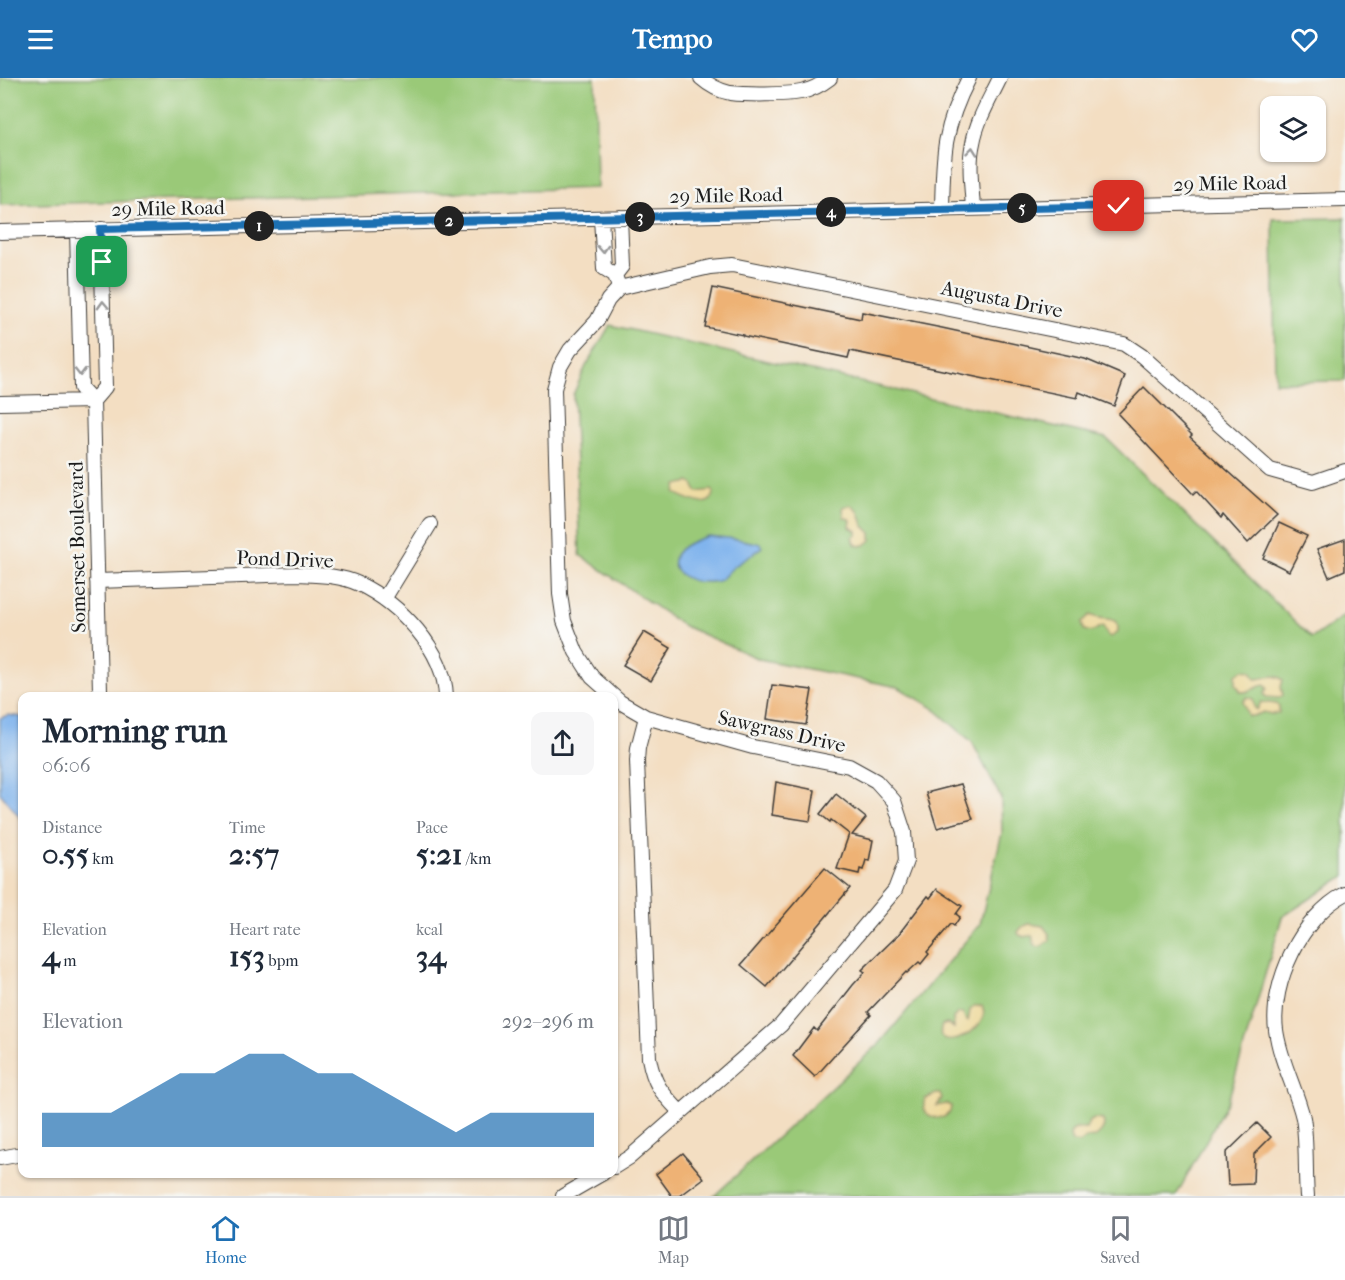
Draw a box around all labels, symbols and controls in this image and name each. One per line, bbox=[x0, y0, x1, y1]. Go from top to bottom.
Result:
icon: menu bbox=[24, 23, 57, 56]
text: Tempo bbox=[632, 23, 713, 55]
icon: heart bbox=[1288, 23, 1321, 56]
map controls bbox=[1260, 96, 1326, 162]
button: layers bbox=[1260, 96, 1326, 162]
one-way arrow bbox=[965, 146, 978, 155]
street label: 29 Mile Road bbox=[1173, 171, 1288, 196]
pin bbox=[1093, 180, 1144, 231]
street label: 29 Mile Road bbox=[669, 183, 784, 208]
icon: check bbox=[1102, 189, 1135, 222]
pin: 5 bbox=[1007, 193, 1037, 223]
street label: 29 Mile Road bbox=[111, 196, 226, 221]
pin: 4 bbox=[816, 197, 846, 227]
text: 5 bbox=[1019, 198, 1025, 217]
pin: 3 bbox=[625, 202, 655, 232]
text: 4 bbox=[826, 202, 836, 221]
pin: 2 bbox=[434, 206, 464, 236]
text: 3 bbox=[637, 207, 643, 226]
pin: 1 bbox=[244, 211, 274, 241]
text: 2 bbox=[445, 211, 453, 230]
text: 1 bbox=[256, 216, 262, 235]
pin bbox=[76, 236, 127, 287]
icon: arrive bbox=[85, 245, 118, 278]
one-way arrow bbox=[596, 245, 609, 254]
street label: Augusta Drive bbox=[938, 276, 1065, 323]
one-way arrow bbox=[96, 300, 109, 309]
one-way arrow bbox=[74, 368, 86, 377]
street label: Somerset Boulevard bbox=[64, 460, 90, 633]
street label: Pond Drive bbox=[236, 546, 334, 573]
street label: Sawgrass Drive bbox=[716, 706, 848, 757]
text: Morning run bbox=[42, 712, 227, 751]
button: share bbox=[531, 712, 594, 775]
text: 06:06 bbox=[42, 754, 91, 777]
text: Distance bbox=[42, 818, 102, 837]
text: Time bbox=[229, 818, 265, 837]
text: Pace bbox=[416, 818, 448, 837]
text: 0.55 bbox=[42, 837, 89, 872]
text: 2:57 bbox=[229, 837, 279, 872]
text: 5:21 bbox=[416, 837, 462, 872]
text: km bbox=[89, 849, 114, 868]
text: /km bbox=[462, 849, 491, 868]
text: Elevation bbox=[42, 920, 107, 939]
text: Heart rate bbox=[229, 920, 301, 939]
text: kcal bbox=[416, 920, 443, 939]
text: 4 bbox=[42, 939, 60, 974]
text: 153 bbox=[229, 939, 265, 974]
text: 34 bbox=[416, 939, 446, 974]
text: m bbox=[60, 951, 76, 970]
text: bpm bbox=[265, 951, 299, 970]
text: Elevation bbox=[42, 1010, 123, 1033]
text: 292–296 m bbox=[502, 1010, 594, 1033]
tab: Home bbox=[205, 1212, 247, 1267]
tab: Map bbox=[657, 1212, 690, 1267]
tab: Saved bbox=[1100, 1212, 1140, 1267]

